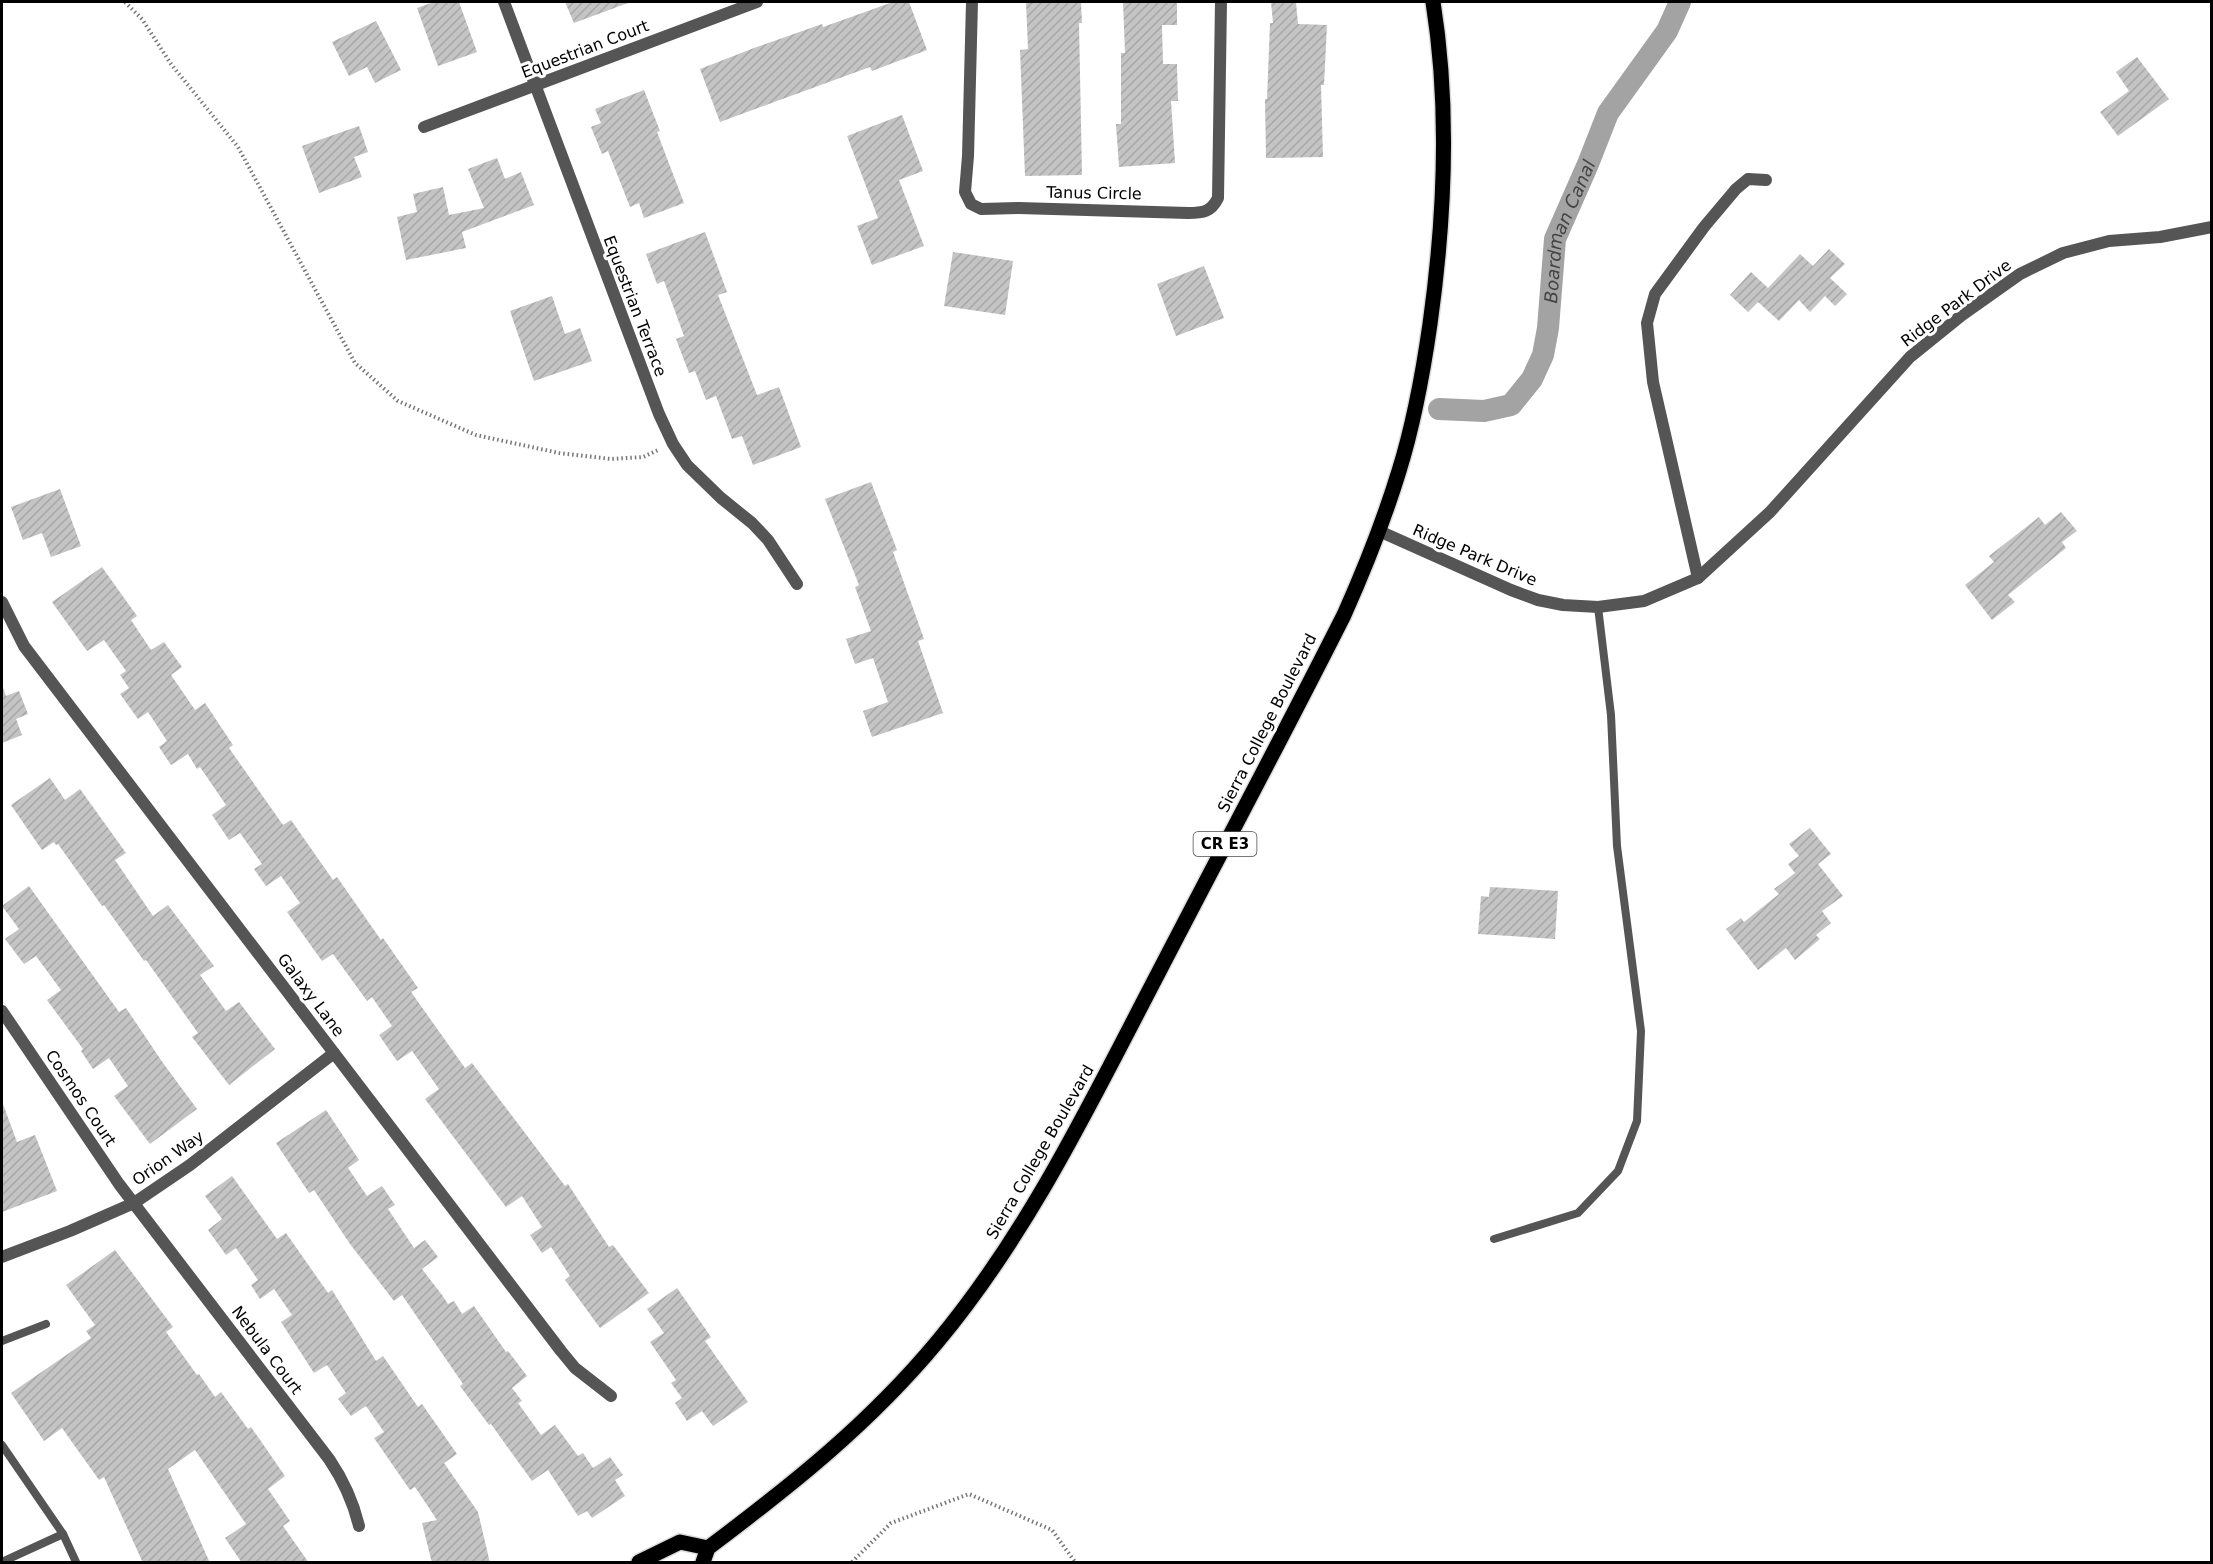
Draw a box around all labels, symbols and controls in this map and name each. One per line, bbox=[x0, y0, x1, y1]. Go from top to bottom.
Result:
street label: Equestrian Court bbox=[519, 16, 651, 82]
water label: Boardman Canal bbox=[1539, 157, 1599, 304]
street label: Tanus Circle bbox=[1045, 183, 1142, 203]
street label: Equestrian Terrace bbox=[599, 233, 671, 379]
street label: Ridge Park Drive bbox=[1897, 255, 2015, 351]
street label: Ridge Park Drive bbox=[1410, 520, 1540, 590]
street label: Sierra College Boulevard bbox=[1214, 631, 1320, 815]
road number: CR E3 bbox=[1194, 832, 1256, 856]
street label: Galaxy Lane bbox=[274, 950, 348, 1040]
street label: Cosmos Court bbox=[42, 1046, 120, 1150]
street label: Sierra College Boulevard bbox=[982, 1062, 1098, 1242]
street label: Orion Way bbox=[129, 1126, 207, 1190]
street label: Nebula Court bbox=[228, 1302, 306, 1398]

